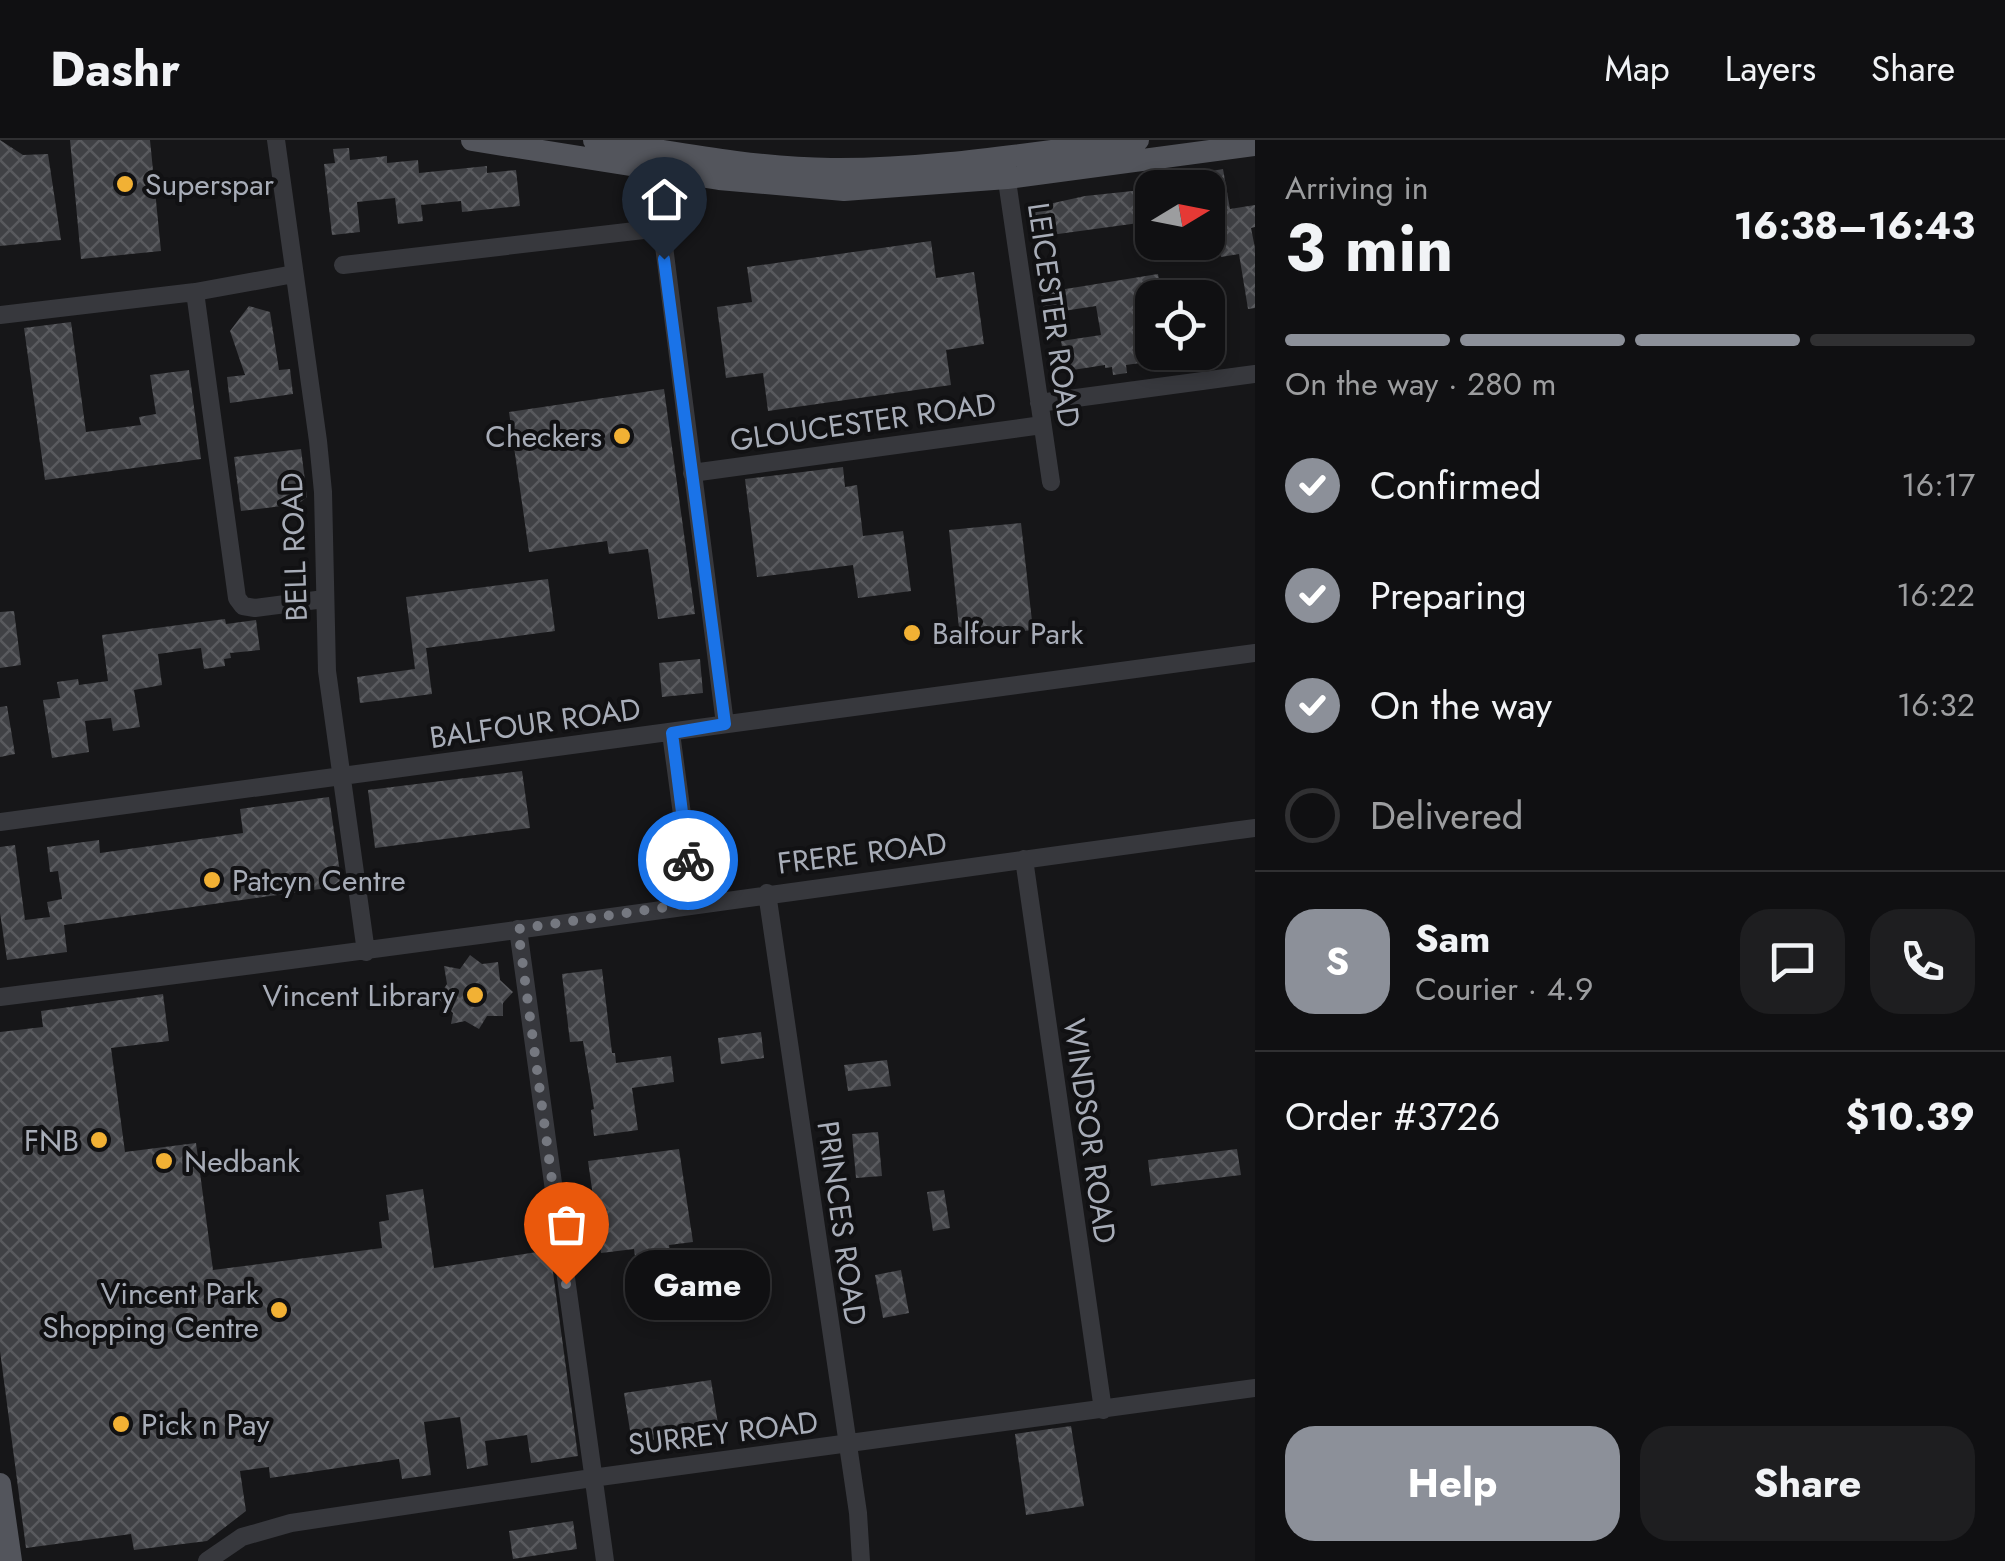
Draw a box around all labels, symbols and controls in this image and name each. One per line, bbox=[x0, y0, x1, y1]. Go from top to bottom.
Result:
text: Dashr bbox=[50, 35, 180, 104]
text: Map bbox=[1605, 44, 1670, 94]
text: Layers bbox=[1725, 44, 1816, 94]
text: Share bbox=[1871, 44, 1955, 94]
pin bbox=[622, 157, 707, 260]
place label: Superspar bbox=[145, 163, 275, 206]
text: Arriving in bbox=[1285, 165, 1429, 211]
north arrow bbox=[1135, 170, 1225, 260]
map controls bbox=[1135, 170, 1225, 370]
icon: home bbox=[637, 172, 692, 227]
marker: Superspar bbox=[114, 173, 136, 195]
text: 16:38–16:43 bbox=[1734, 198, 1975, 253]
street label: LEICESTER ROAD bbox=[1017, 200, 1091, 430]
text: 3 min bbox=[1285, 201, 1453, 295]
button: locate bbox=[1135, 280, 1225, 370]
text: On the way · 280 m bbox=[1285, 361, 1557, 407]
street label: GLOUCESTER ROAD bbox=[727, 382, 999, 462]
place label: Checkers bbox=[485, 415, 602, 458]
marker: Checkers bbox=[611, 425, 633, 447]
icon: check bbox=[1285, 458, 1340, 513]
text: Confirmed bbox=[1370, 458, 1541, 513]
text: 16:17 bbox=[1901, 462, 1975, 508]
street label: BELL ROAD bbox=[270, 472, 318, 622]
icon: check bbox=[1285, 568, 1340, 623]
text: Preparing bbox=[1370, 568, 1527, 623]
text: 16:22 bbox=[1896, 572, 1975, 618]
place label: Balfour Park bbox=[932, 612, 1084, 655]
marker: Balfour Park bbox=[901, 622, 923, 644]
icon: check bbox=[1285, 678, 1340, 733]
text: On the way bbox=[1370, 678, 1552, 733]
text: 16:32 bbox=[1897, 682, 1975, 728]
street label: BALFOUR ROAD bbox=[427, 687, 643, 759]
text: Delivered bbox=[1370, 788, 1523, 843]
courier bbox=[638, 810, 738, 910]
street label: FRERE ROAD bbox=[775, 821, 949, 885]
icon: bike bbox=[661, 833, 716, 888]
place label: Patcyn Centre bbox=[232, 859, 406, 902]
marker: Patcyn Centre bbox=[201, 869, 223, 891]
button: chat bbox=[1740, 909, 1845, 1014]
button: phone bbox=[1870, 909, 1975, 1014]
text: Sam bbox=[1415, 911, 1490, 966]
text: S bbox=[1326, 934, 1349, 989]
text: Courier · 4.9 bbox=[1415, 966, 1593, 1012]
place label: Vincent Library bbox=[262, 974, 456, 1017]
marker: Vincent Library bbox=[464, 984, 486, 1006]
street label: WINDSOR ROAD bbox=[1053, 1016, 1127, 1246]
text: Order #3726 bbox=[1285, 1089, 1500, 1144]
text: $10.39 bbox=[1846, 1089, 1975, 1144]
street label: PRINCES ROAD bbox=[806, 1118, 878, 1328]
place label: FNB bbox=[24, 1119, 79, 1162]
marker: FNB bbox=[88, 1129, 110, 1151]
place label: Nedbank bbox=[184, 1140, 301, 1183]
marker: Nedbank bbox=[153, 1150, 175, 1172]
pin bbox=[524, 1182, 609, 1285]
icon: bag bbox=[539, 1197, 594, 1252]
callout: Game bbox=[626, 1249, 771, 1319]
text: Game bbox=[654, 1262, 741, 1308]
place label: Vincent Park Shopping Centre bbox=[42, 1272, 260, 1349]
marker: Vincent Park Shopping Centre bbox=[268, 1299, 290, 1321]
street label: SURREY ROAD bbox=[626, 1400, 820, 1466]
place label: Pick n Pay bbox=[141, 1403, 270, 1446]
marker: Pick n Pay bbox=[110, 1413, 132, 1435]
button: Help bbox=[1285, 1426, 1620, 1541]
button: Share bbox=[1640, 1426, 1975, 1541]

